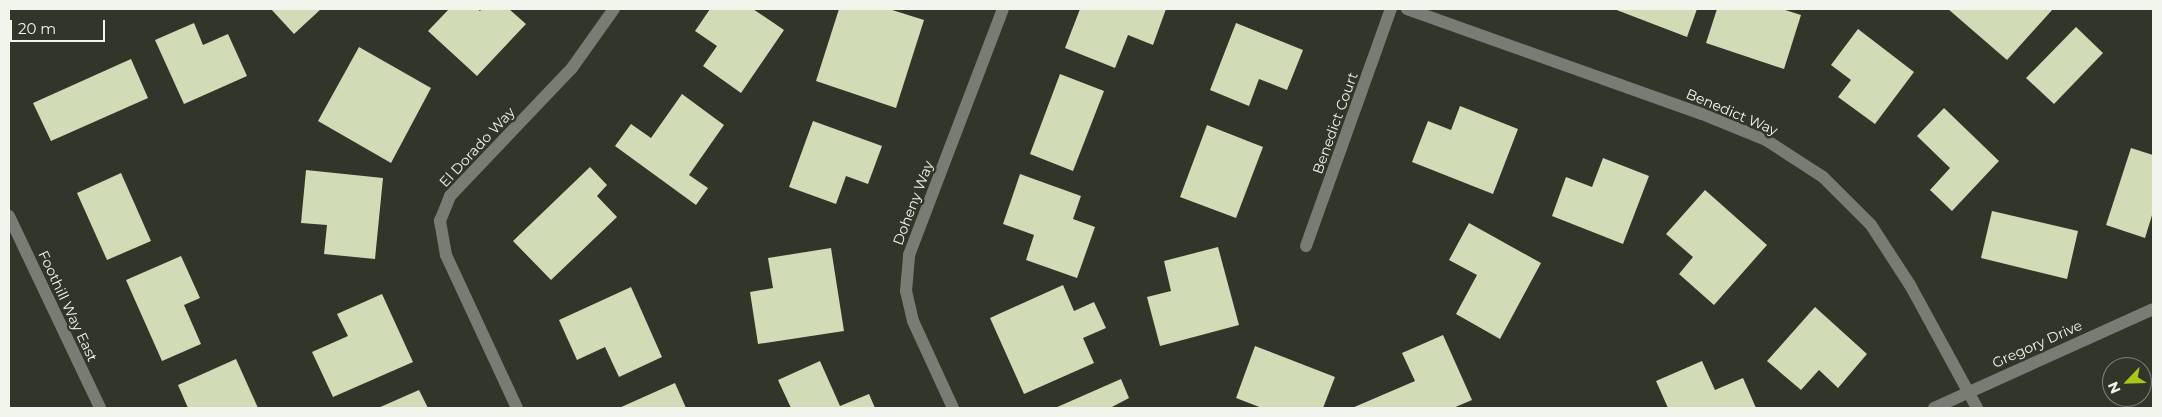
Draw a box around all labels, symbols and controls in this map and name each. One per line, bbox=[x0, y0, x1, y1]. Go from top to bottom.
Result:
scale bar bbox=[12, 10, 108, 42]
text: 20 m bbox=[18, 19, 56, 38]
street label: Benedict Court bbox=[1309, 70, 1361, 176]
street label: Benedict Way bbox=[1684, 85, 1780, 139]
street label: El Dorado Way bbox=[436, 104, 518, 190]
street label: Doheny Way bbox=[889, 158, 937, 248]
street label: Foothill Way East bbox=[35, 248, 101, 364]
street label: Gregory Drive bbox=[1989, 317, 2085, 371]
north arrow bbox=[2102, 357, 2152, 407]
text: N bbox=[2104, 379, 2125, 397]

